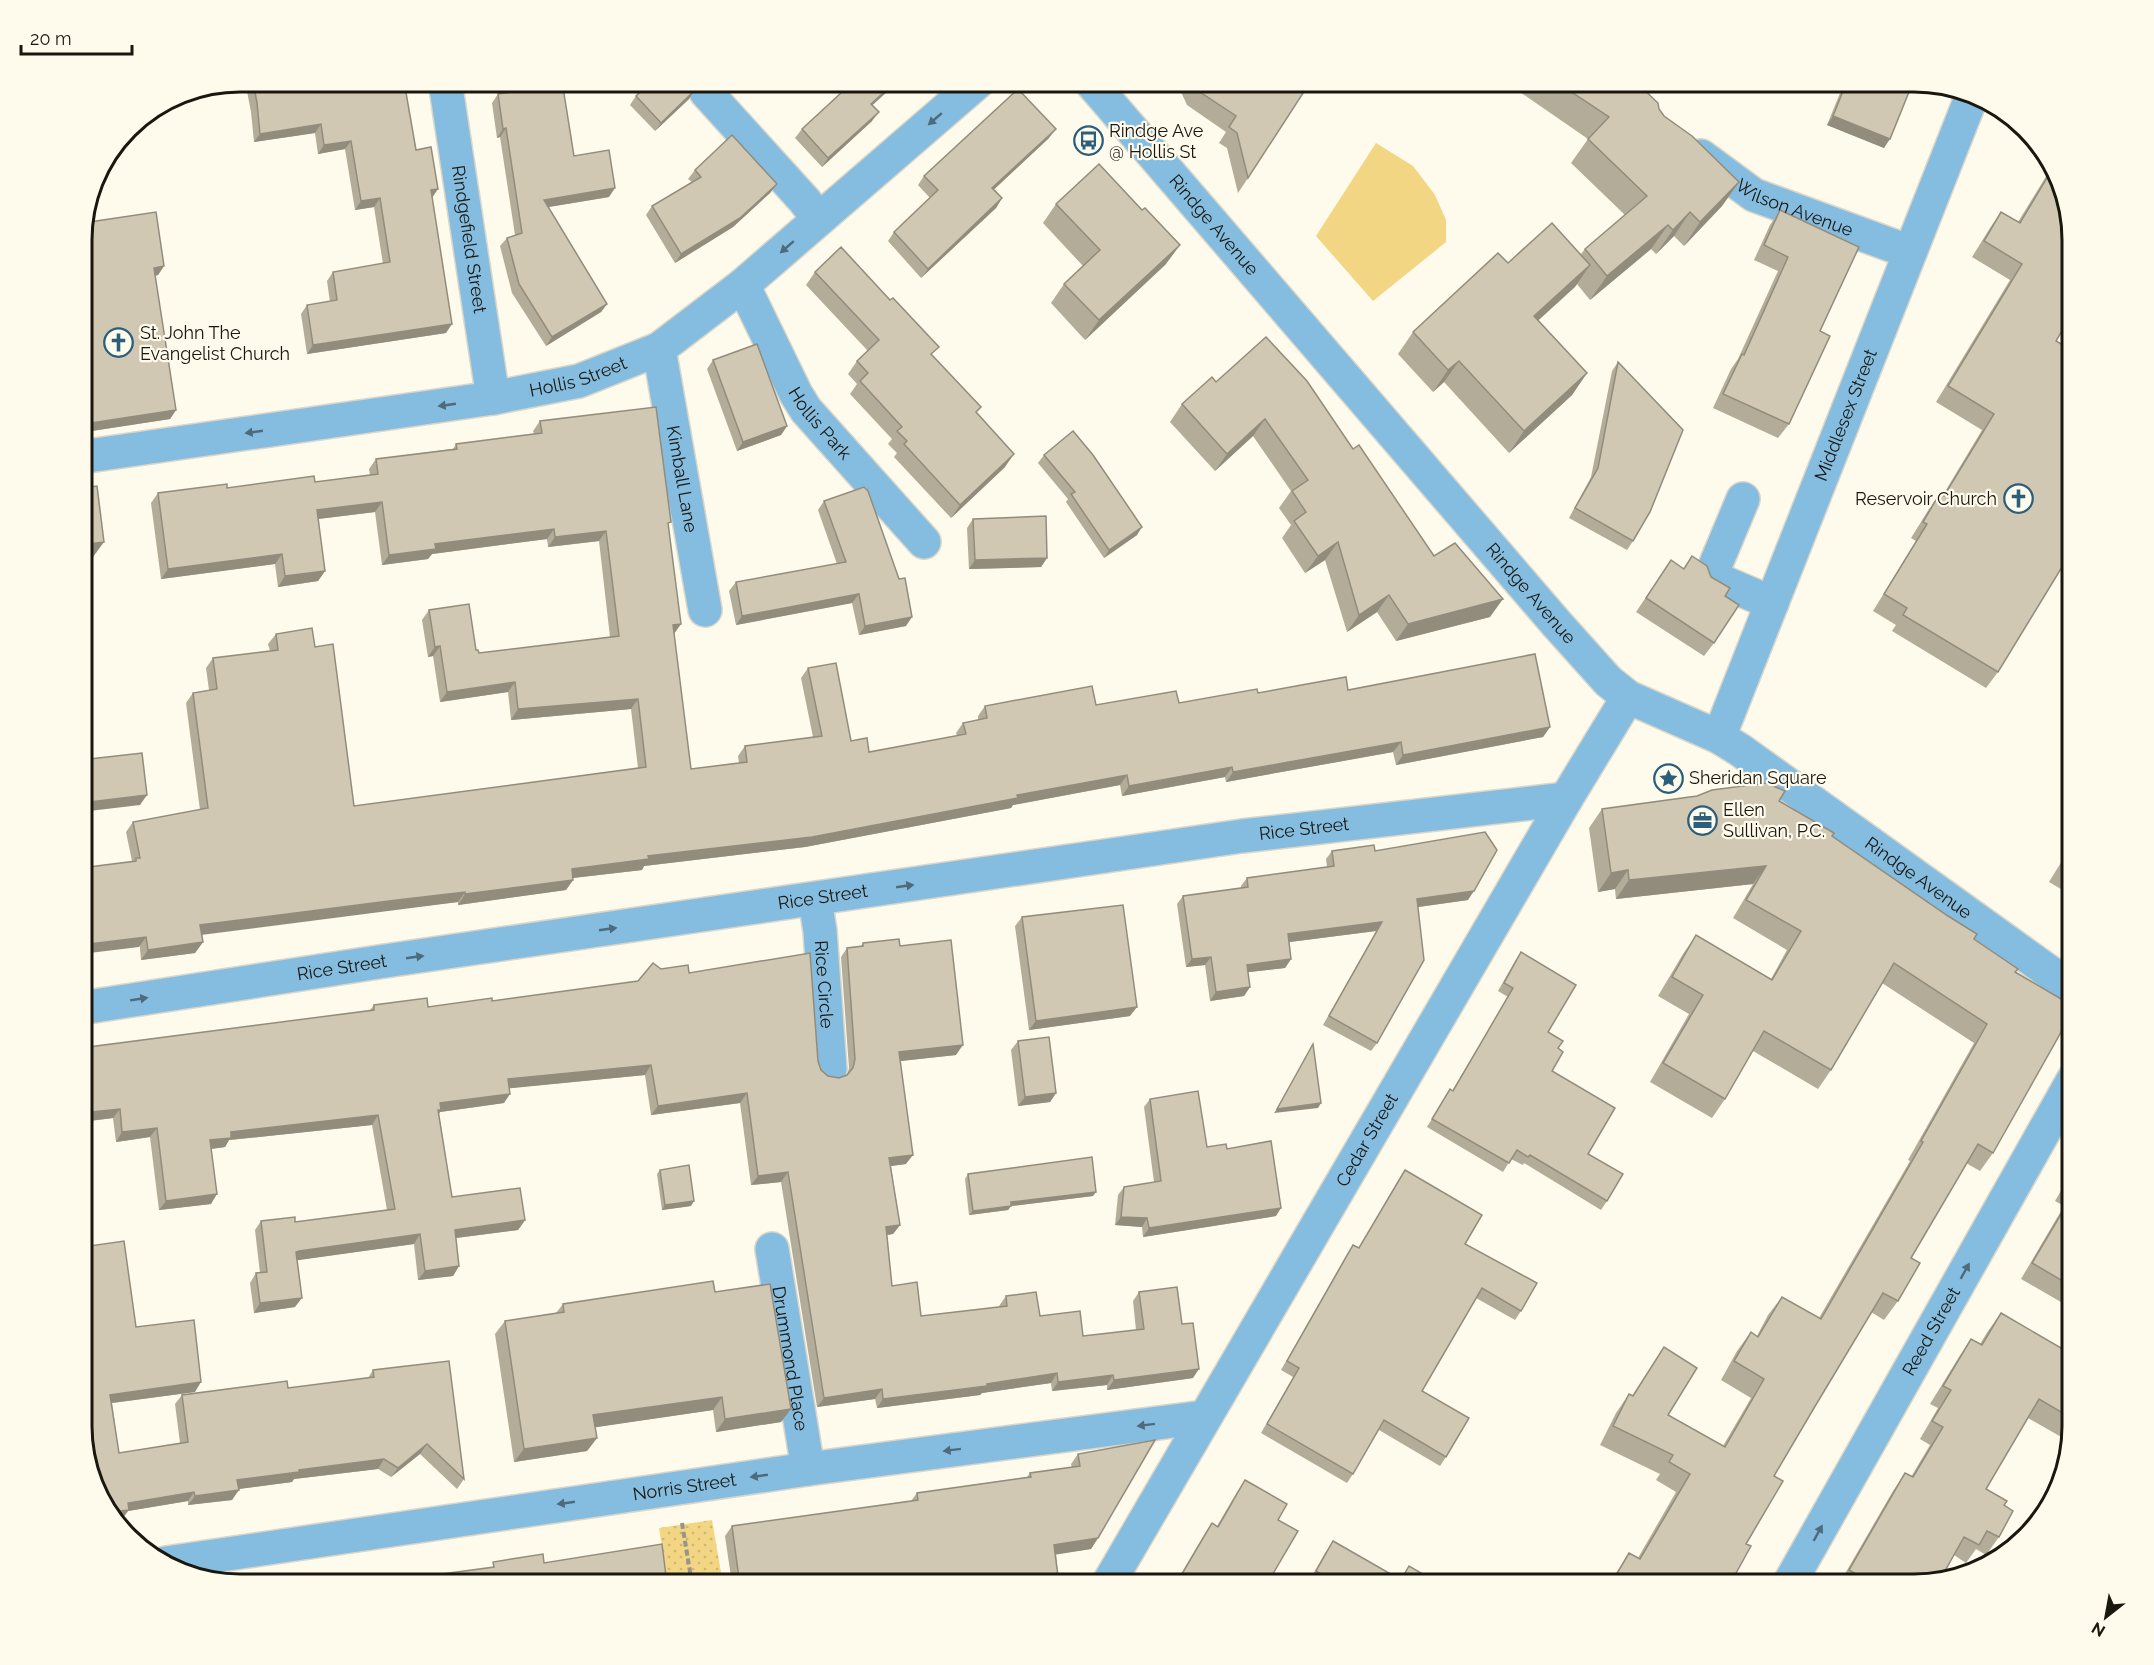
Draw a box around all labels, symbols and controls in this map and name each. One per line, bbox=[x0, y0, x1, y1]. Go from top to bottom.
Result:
scale bar bbox=[21, 18, 132, 56]
text: 20 m bbox=[30, 28, 72, 49]
one-way arrow bbox=[927, 112, 942, 126]
place label: Rindge Ave @ Hollis St bbox=[1109, 120, 1204, 162]
bus stop icon: Rindge Ave @ Hollis St bbox=[1072, 125, 1104, 157]
street label: Rindgefield Street bbox=[448, 164, 491, 314]
street label: Rindge Avenue bbox=[1165, 170, 1264, 280]
street label: Wilson Avenue bbox=[1732, 174, 1856, 240]
one-way arrow bbox=[780, 240, 795, 253]
place label: St. John The Evangelist Church bbox=[140, 322, 290, 364]
church icon: St. John The Evangelist Church bbox=[103, 327, 135, 359]
street label: Middlesex Street bbox=[1810, 346, 1881, 484]
street label: Hollis Street bbox=[528, 352, 630, 401]
street label: Hollis Park bbox=[784, 383, 856, 464]
one-way arrow bbox=[438, 400, 457, 409]
street label: Kimball Lane bbox=[663, 424, 702, 534]
one-way arrow bbox=[245, 428, 264, 437]
church icon: Reservoir Church bbox=[2002, 483, 2034, 515]
place label: Reservoir Church bbox=[1855, 488, 1997, 509]
street label: Rindge Avenue bbox=[1482, 539, 1581, 648]
place icon: Sheridan Square bbox=[1652, 762, 1684, 794]
place label: Sheridan Square bbox=[1689, 767, 1827, 788]
place label: Ellen Sullivan, P.C. bbox=[1723, 799, 1825, 841]
office icon: Ellen Sullivan, P.C. bbox=[1686, 804, 1718, 836]
street label: Rice Street bbox=[1258, 813, 1350, 844]
street label: Rindge Avenue bbox=[1861, 832, 1976, 923]
street label: Rice Street bbox=[776, 880, 869, 914]
one-way arrow bbox=[895, 881, 914, 890]
one-way arrow bbox=[599, 924, 618, 933]
street label: Rice Circle bbox=[811, 940, 838, 1030]
street label: Rice Street bbox=[295, 950, 388, 984]
one-way arrow bbox=[406, 952, 425, 961]
one-way arrow bbox=[130, 994, 149, 1003]
street label: Cedar Street bbox=[1331, 1089, 1402, 1190]
one-way arrow bbox=[1959, 1263, 1969, 1280]
street label: Reed Street bbox=[1898, 1283, 1964, 1379]
street label: Drummond Place bbox=[768, 1285, 813, 1433]
one-way arrow bbox=[1136, 1420, 1155, 1430]
one-way arrow bbox=[943, 1445, 962, 1455]
street label: Norris Street bbox=[631, 1469, 738, 1505]
one-way arrow bbox=[749, 1471, 768, 1480]
one-way arrow bbox=[556, 1499, 575, 1508]
one-way arrow bbox=[1812, 1525, 1823, 1541]
north arrow bbox=[2076, 1587, 2136, 1647]
text: N bbox=[2088, 1618, 2109, 1641]

